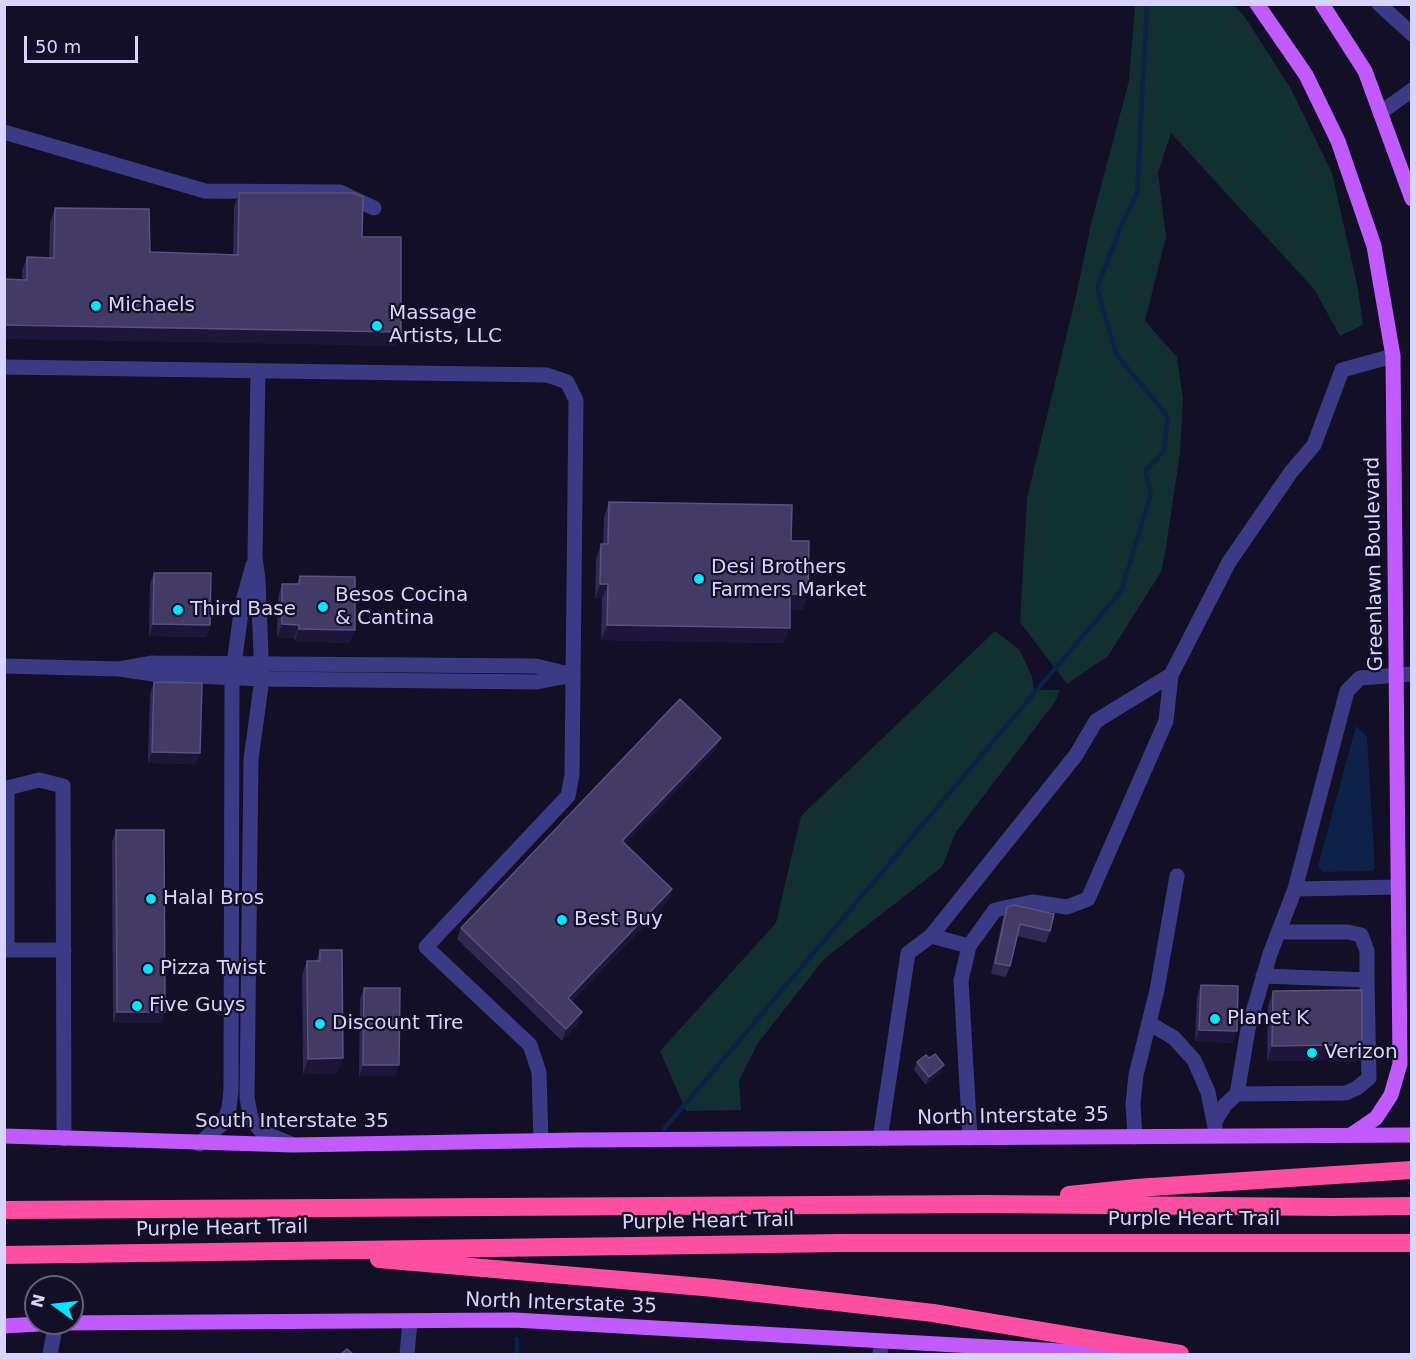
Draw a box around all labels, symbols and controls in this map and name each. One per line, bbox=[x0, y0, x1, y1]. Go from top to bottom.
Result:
scale bar bbox=[27, 24, 141, 62]
text: 50 m bbox=[35, 36, 81, 57]
place label: Michaels bbox=[108, 294, 195, 318]
marker: Michaels bbox=[89, 299, 103, 313]
place label: Massage Artists, LLC bbox=[389, 302, 502, 349]
marker: Massage Artists, LLC bbox=[370, 319, 384, 333]
street label: Greenlawn Boulevard bbox=[1361, 456, 1389, 672]
place label: Desi Brothers Farmers Market bbox=[711, 556, 866, 603]
marker: Desi Brothers Farmers Market bbox=[692, 572, 706, 586]
place label: Besos Cocina & Cantina bbox=[335, 584, 468, 631]
place label: Third Base bbox=[190, 598, 296, 622]
marker: Besos Cocina & Cantina bbox=[316, 600, 330, 614]
marker: Third Base bbox=[171, 603, 185, 617]
place label: Halal Bros bbox=[163, 887, 264, 911]
marker: Halal Bros bbox=[144, 892, 158, 906]
place label: Best Buy bbox=[574, 908, 663, 932]
marker: Best Buy bbox=[555, 913, 569, 927]
place label: Pizza Twist bbox=[160, 957, 266, 981]
marker: Pizza Twist bbox=[141, 962, 155, 976]
place label: Five Guys bbox=[149, 994, 246, 1018]
marker: Five Guys bbox=[130, 999, 144, 1013]
place label: Planet K bbox=[1227, 1007, 1309, 1031]
place label: Discount Tire bbox=[332, 1012, 463, 1036]
marker: Planet K bbox=[1208, 1012, 1222, 1026]
marker: Discount Tire bbox=[313, 1017, 327, 1031]
place label: Verizon bbox=[1324, 1041, 1398, 1065]
marker: Verizon bbox=[1305, 1046, 1319, 1060]
street label: North Interstate 35 bbox=[917, 1103, 1109, 1131]
street label: South Interstate 35 bbox=[195, 1110, 389, 1134]
street label: Purple Heart Trail bbox=[622, 1208, 794, 1236]
street label: Purple Heart Trail bbox=[1108, 1208, 1280, 1232]
street label: Purple Heart Trail bbox=[136, 1215, 308, 1243]
north arrow bbox=[24, 1275, 84, 1335]
street label: North Interstate 35 bbox=[465, 1289, 657, 1319]
text: N bbox=[27, 1292, 49, 1310]

